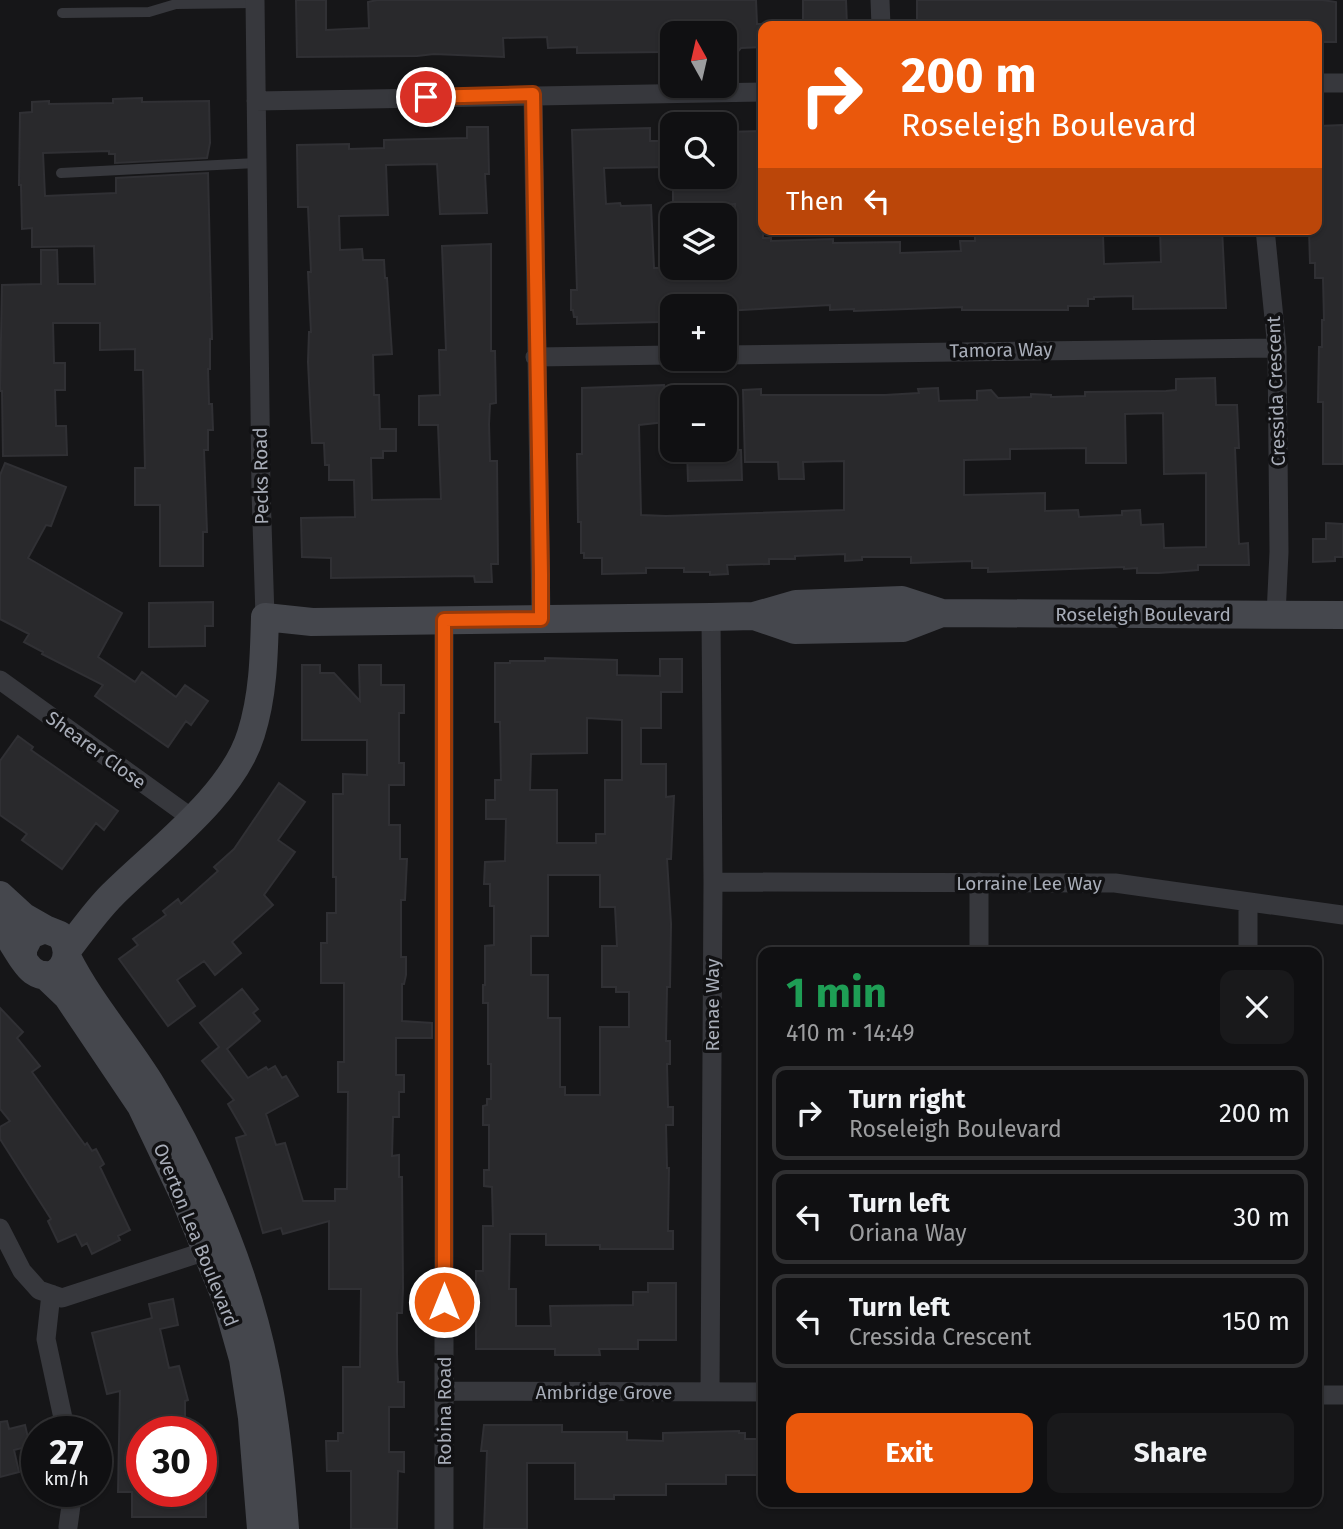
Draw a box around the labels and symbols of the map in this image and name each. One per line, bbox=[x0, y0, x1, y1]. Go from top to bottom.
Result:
north arrow bbox=[660, 21, 737, 98]
pin bbox=[396, 67, 456, 127]
street label: Cressida Crescent bbox=[1262, 315, 1290, 467]
street label: Tamora Way bbox=[949, 338, 1053, 362]
street label: Pecks Road bbox=[249, 427, 273, 525]
street label: Roseleigh Boulevard bbox=[1055, 603, 1231, 626]
street label: Shearer Close bbox=[42, 706, 150, 794]
street label: Lorraine Lee Way bbox=[956, 872, 1102, 895]
street label: Renae Way bbox=[701, 958, 724, 1051]
street label: Overton Lea Boulevard bbox=[149, 1140, 243, 1330]
position arrow bbox=[407, 1265, 481, 1339]
street label: Robina Road bbox=[433, 1356, 456, 1466]
street label: Ambridge Grove bbox=[536, 1381, 672, 1404]
speed limit sign: 30 bbox=[126, 1416, 217, 1507]

